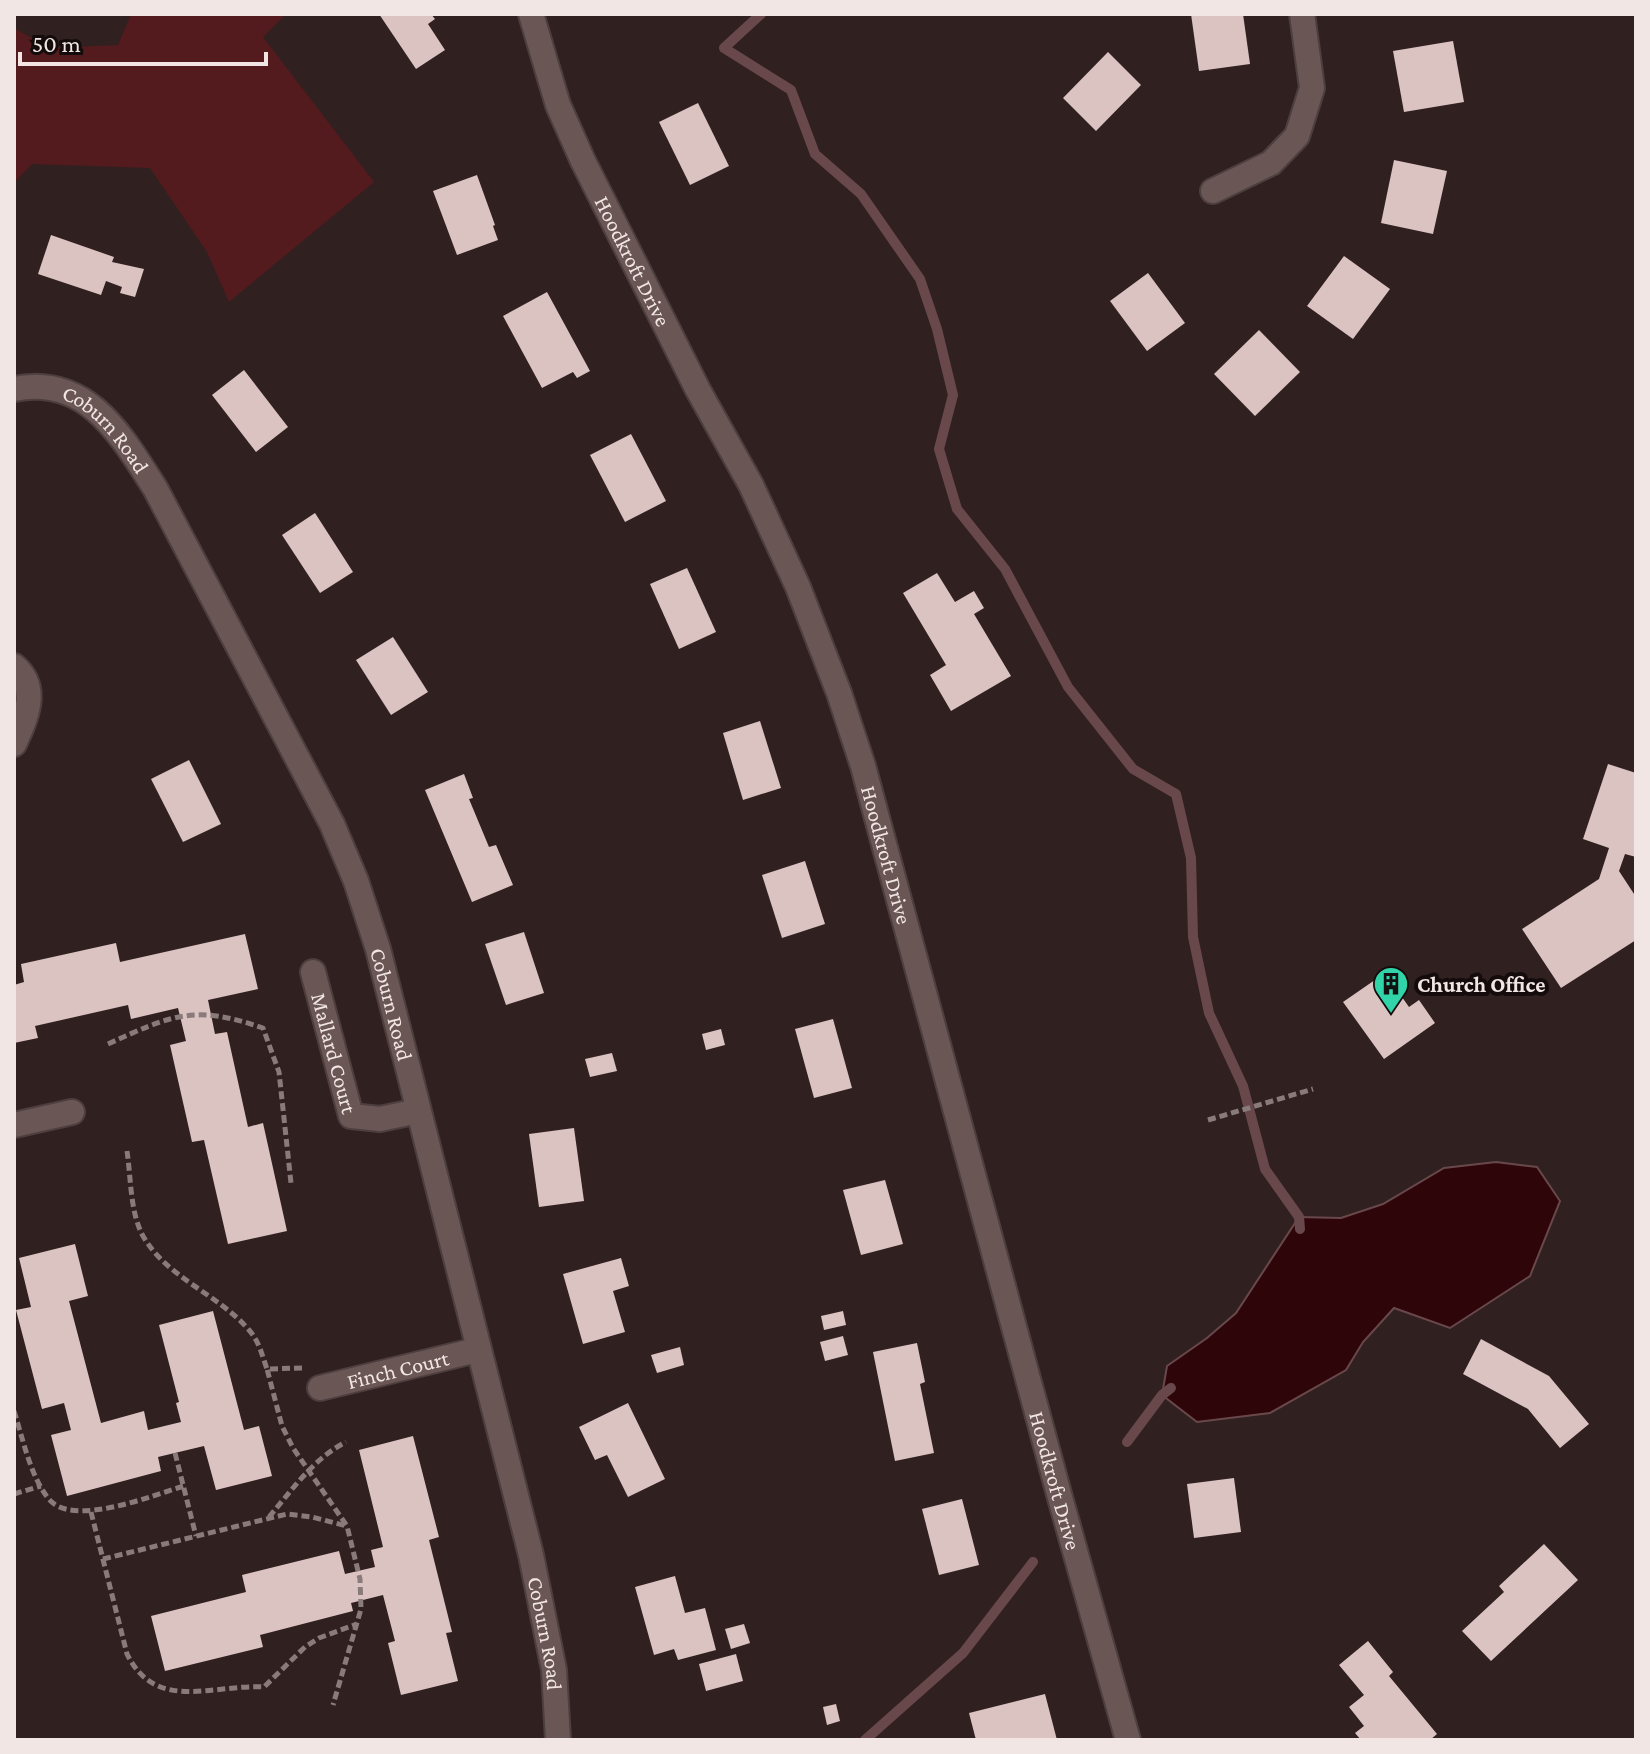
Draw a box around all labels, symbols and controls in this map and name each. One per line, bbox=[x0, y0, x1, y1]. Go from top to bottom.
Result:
scale bar bbox=[20, 16, 266, 66]
text: 50 m bbox=[32, 30, 81, 57]
street label: Hoodkroft Drive bbox=[590, 192, 676, 330]
street label: Coburn Road bbox=[59, 380, 154, 478]
street label: Hoodkroft Drive bbox=[856, 783, 917, 927]
street label: Coburn Road bbox=[365, 945, 418, 1064]
building icon: Church Office bbox=[1372, 965, 1410, 1015]
place label: Church Office bbox=[1417, 972, 1545, 997]
street label: Mallard Court bbox=[306, 990, 362, 1117]
street label: Finch Court bbox=[344, 1345, 452, 1394]
street label: Hoodkroft Drive bbox=[1024, 1409, 1086, 1553]
street label: Coburn Road bbox=[523, 1575, 567, 1691]

